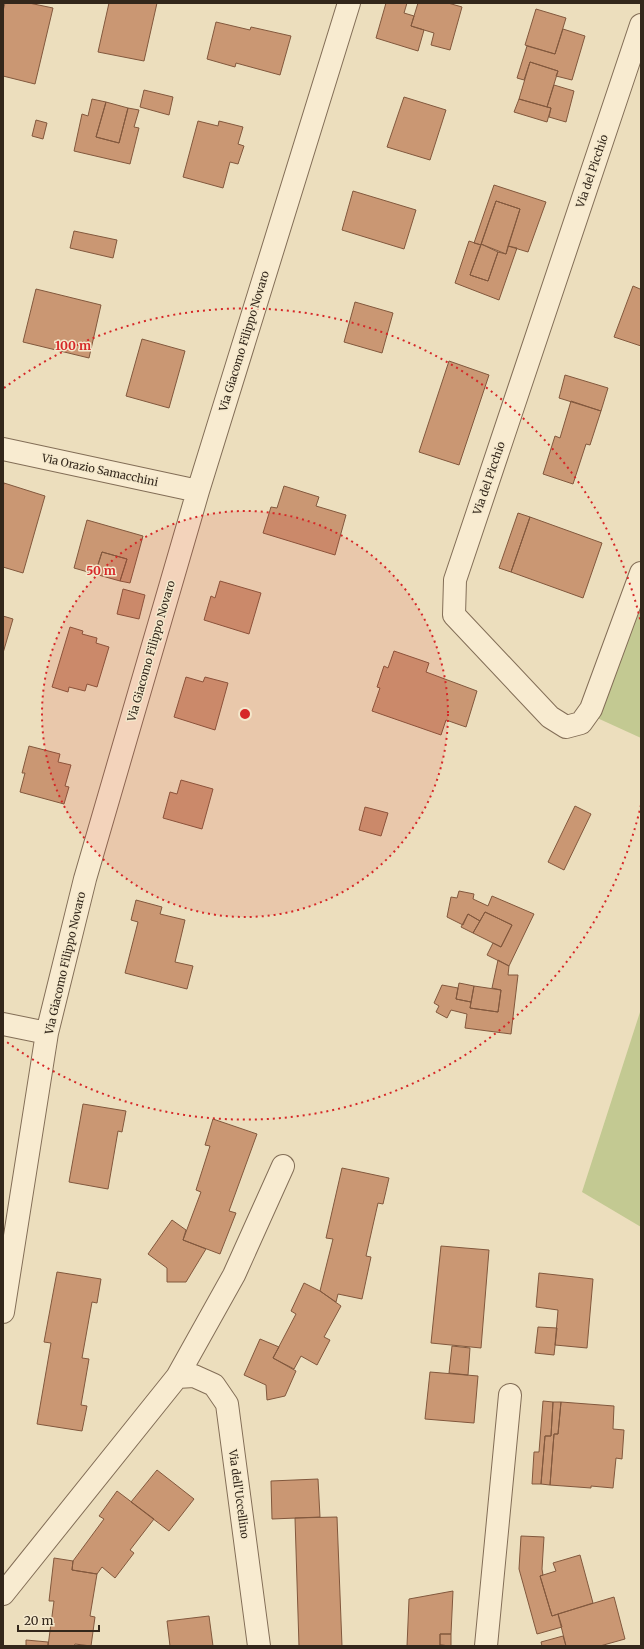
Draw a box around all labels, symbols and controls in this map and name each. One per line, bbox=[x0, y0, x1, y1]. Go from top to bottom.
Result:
street label: Via del Picchio bbox=[573, 132, 611, 210]
street label: Via Giacomo Filippo Novaro bbox=[216, 269, 272, 414]
text: 100 m bbox=[55, 338, 91, 353]
street label: Via del Picchio bbox=[470, 439, 508, 517]
street label: Via Orazio Samacchini bbox=[40, 451, 160, 489]
text: 50 m bbox=[86, 563, 116, 578]
street label: Via Giacomo Filippo Novaro bbox=[124, 578, 178, 724]
centre of rings bbox=[238, 707, 252, 721]
street label: Via Giacomo Filippo Novaro bbox=[42, 890, 88, 1037]
street label: Via dell'Uccellino bbox=[226, 1447, 252, 1540]
scale bar bbox=[18, 1607, 99, 1633]
text: 20 m bbox=[24, 1613, 53, 1628]

